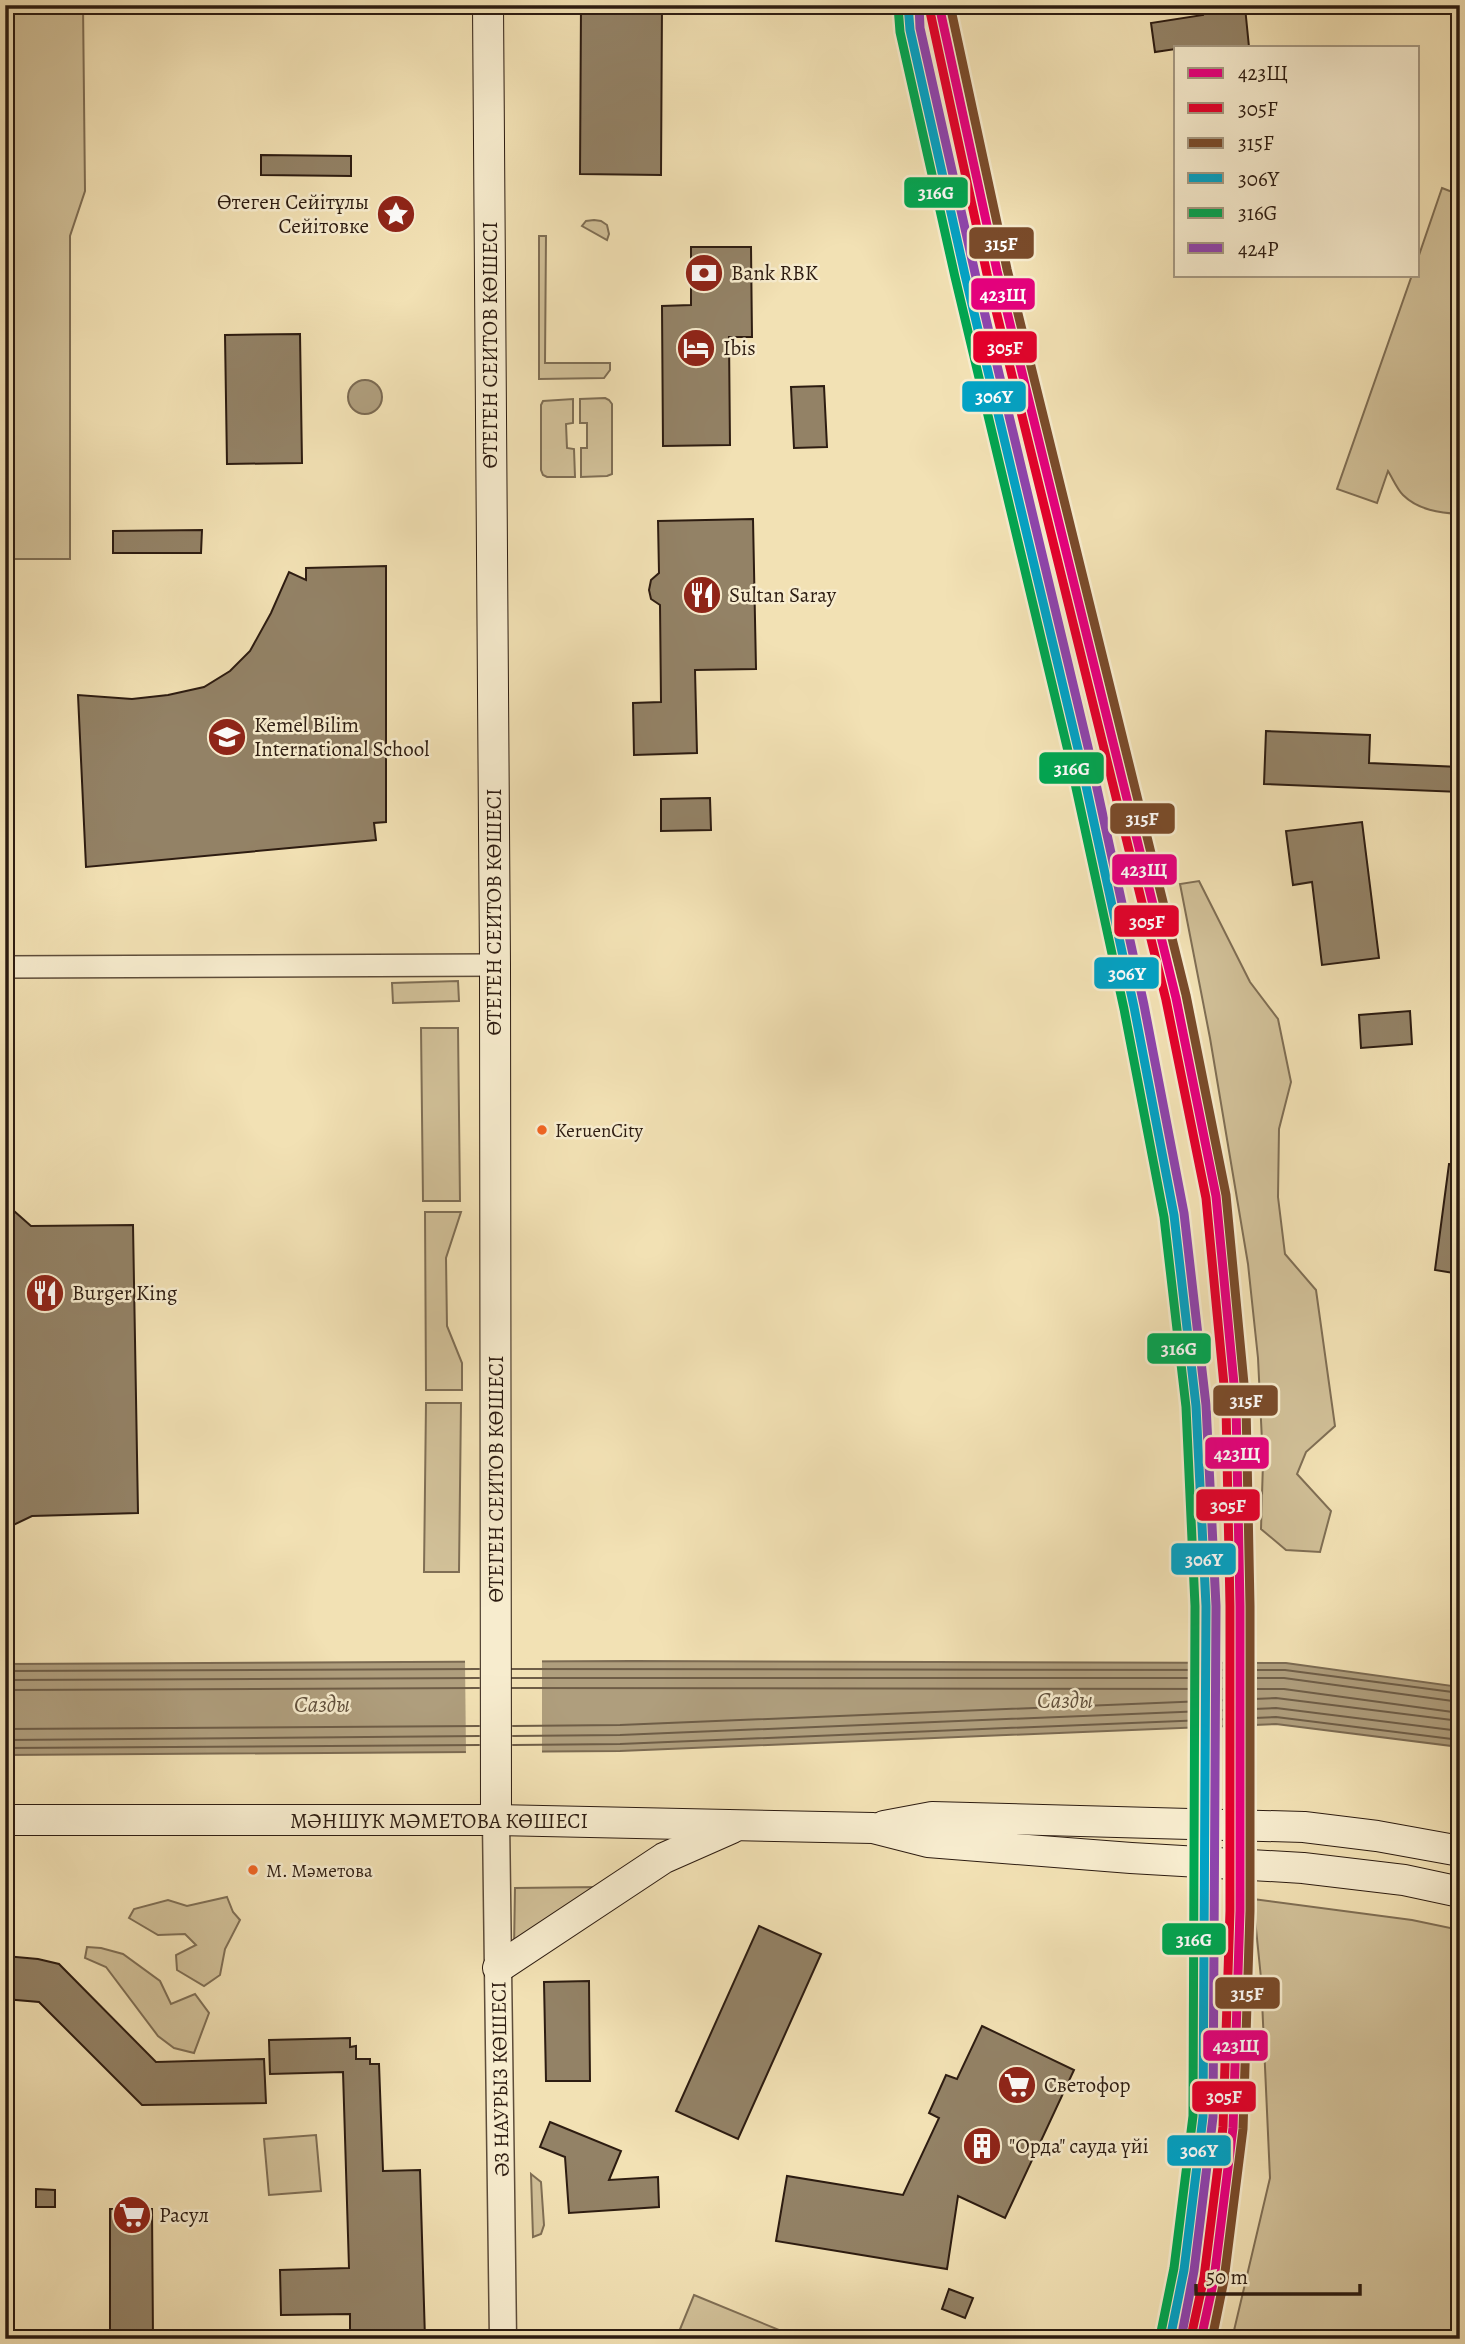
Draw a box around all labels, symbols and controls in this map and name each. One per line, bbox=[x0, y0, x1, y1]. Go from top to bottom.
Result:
legend bbox=[1174, 46, 1420, 276]
text: 423Щ bbox=[1238, 59, 1288, 87]
text: 305F bbox=[1238, 95, 1278, 123]
text: 315F bbox=[1238, 129, 1274, 157]
text: 306Y bbox=[1238, 165, 1280, 193]
line badge: 316G bbox=[903, 176, 969, 209]
text: 316G bbox=[918, 180, 954, 206]
place label: Өтеген Сейітұлы Сейітовке bbox=[217, 188, 369, 240]
place icon: Өтеген Сейітұлы Сейітовке bbox=[375, 193, 417, 235]
text: 316G bbox=[1238, 199, 1278, 227]
street label: ӨТЕГЕН СЕИТОВ КӨШЕСІ bbox=[476, 222, 504, 468]
line badge: 315F bbox=[968, 226, 1035, 260]
text: 315F bbox=[984, 231, 1018, 257]
text: 424Р bbox=[1238, 235, 1279, 263]
bank icon: Bank RBK bbox=[683, 252, 725, 294]
place label: Bank RBK bbox=[731, 259, 818, 287]
line badge: 423Щ bbox=[970, 277, 1036, 311]
text: 423Щ bbox=[980, 282, 1026, 308]
hotel icon: Ibis bbox=[675, 327, 717, 369]
line badge: 305F bbox=[972, 330, 1038, 364]
place label: Ibis bbox=[723, 334, 756, 362]
text: 305F bbox=[987, 335, 1024, 361]
line badge: 306Y bbox=[961, 380, 1027, 413]
text: 306Y bbox=[975, 384, 1014, 410]
restaurant icon: Sultan Saray bbox=[681, 574, 723, 616]
place label: Sultan Saray bbox=[729, 581, 837, 609]
place label: Kemel Bilim International School bbox=[254, 711, 429, 763]
school or university icon: Kemel Bilim International School bbox=[206, 716, 248, 758]
line badge: 316G bbox=[1038, 751, 1105, 785]
text: 316G bbox=[1054, 756, 1090, 782]
street label: ӨТЕГЕН СЕИТОВ КӨШЕСІ bbox=[480, 789, 508, 1035]
line badge: 315F bbox=[1109, 802, 1176, 835]
text: 315F bbox=[1125, 806, 1159, 832]
line badge: 423Щ bbox=[1111, 853, 1178, 886]
text: 423Щ bbox=[1121, 857, 1167, 883]
line badge: 305F bbox=[1113, 904, 1180, 938]
text: 305F bbox=[1129, 909, 1166, 935]
line badge: 306Y bbox=[1093, 956, 1160, 990]
text: 306Y bbox=[1108, 961, 1147, 987]
place label: KeruenCity bbox=[555, 1118, 643, 1144]
marker: KeruenCity bbox=[535, 1123, 549, 1137]
restaurant icon: Burger King bbox=[24, 1272, 66, 1314]
place label: Burger King bbox=[72, 1279, 178, 1307]
line badge: 316G bbox=[1146, 1332, 1212, 1365]
text: 316G bbox=[1161, 1336, 1197, 1362]
street label: ӨТЕГЕН СЕИТОВ КӨШЕСІ bbox=[482, 1356, 510, 1602]
line badge: 315F bbox=[1212, 1384, 1279, 1417]
text: 315F bbox=[1229, 1388, 1263, 1414]
line badge: 423Щ bbox=[1204, 1436, 1270, 1470]
text: 423Щ bbox=[1214, 1441, 1260, 1467]
line badge: 305F bbox=[1195, 1488, 1261, 1522]
text: 305F bbox=[1210, 1493, 1247, 1519]
line badge: 306Y bbox=[1170, 1542, 1237, 1576]
text: 306Y bbox=[1185, 1547, 1224, 1573]
water label: Сазды bbox=[1037, 1685, 1093, 1716]
water label: Сазды bbox=[294, 1689, 350, 1720]
street label: МӘНШҮК МӘМЕТОВА КӨШЕСІ bbox=[290, 1807, 588, 1835]
place label: М. Мәметова bbox=[266, 1858, 373, 1884]
marker: М. Мәметова bbox=[246, 1863, 260, 1877]
line badge: 316G bbox=[1161, 1922, 1227, 1956]
text: 316G bbox=[1176, 1927, 1212, 1953]
line badge: 315F bbox=[1214, 1976, 1281, 2010]
street label: ӘЗ НАУРЫЗ КӨШЕСІ bbox=[484, 1981, 516, 2177]
text: 315F bbox=[1230, 1981, 1264, 2007]
line badge: 423Щ bbox=[1202, 2029, 1269, 2062]
text: 423Щ bbox=[1213, 2033, 1259, 2059]
supermarket icon: Светофор bbox=[996, 2064, 1038, 2106]
place label: Светофор bbox=[1044, 2071, 1131, 2099]
line badge: 305F bbox=[1191, 2080, 1257, 2113]
text: 305F bbox=[1206, 2084, 1243, 2110]
building icon: "Орда" сауда үйі bbox=[961, 2125, 1003, 2167]
place label: "Орда" сауда үйі bbox=[1009, 2132, 1149, 2160]
line badge: 306Y bbox=[1166, 2134, 1232, 2167]
text: 306Y bbox=[1180, 2138, 1219, 2164]
supermarket icon: Расул bbox=[111, 2194, 153, 2236]
place label: Расул bbox=[159, 2201, 209, 2229]
scale bar bbox=[1196, 2253, 1360, 2297]
text: 50 m bbox=[1206, 2263, 1248, 2291]

